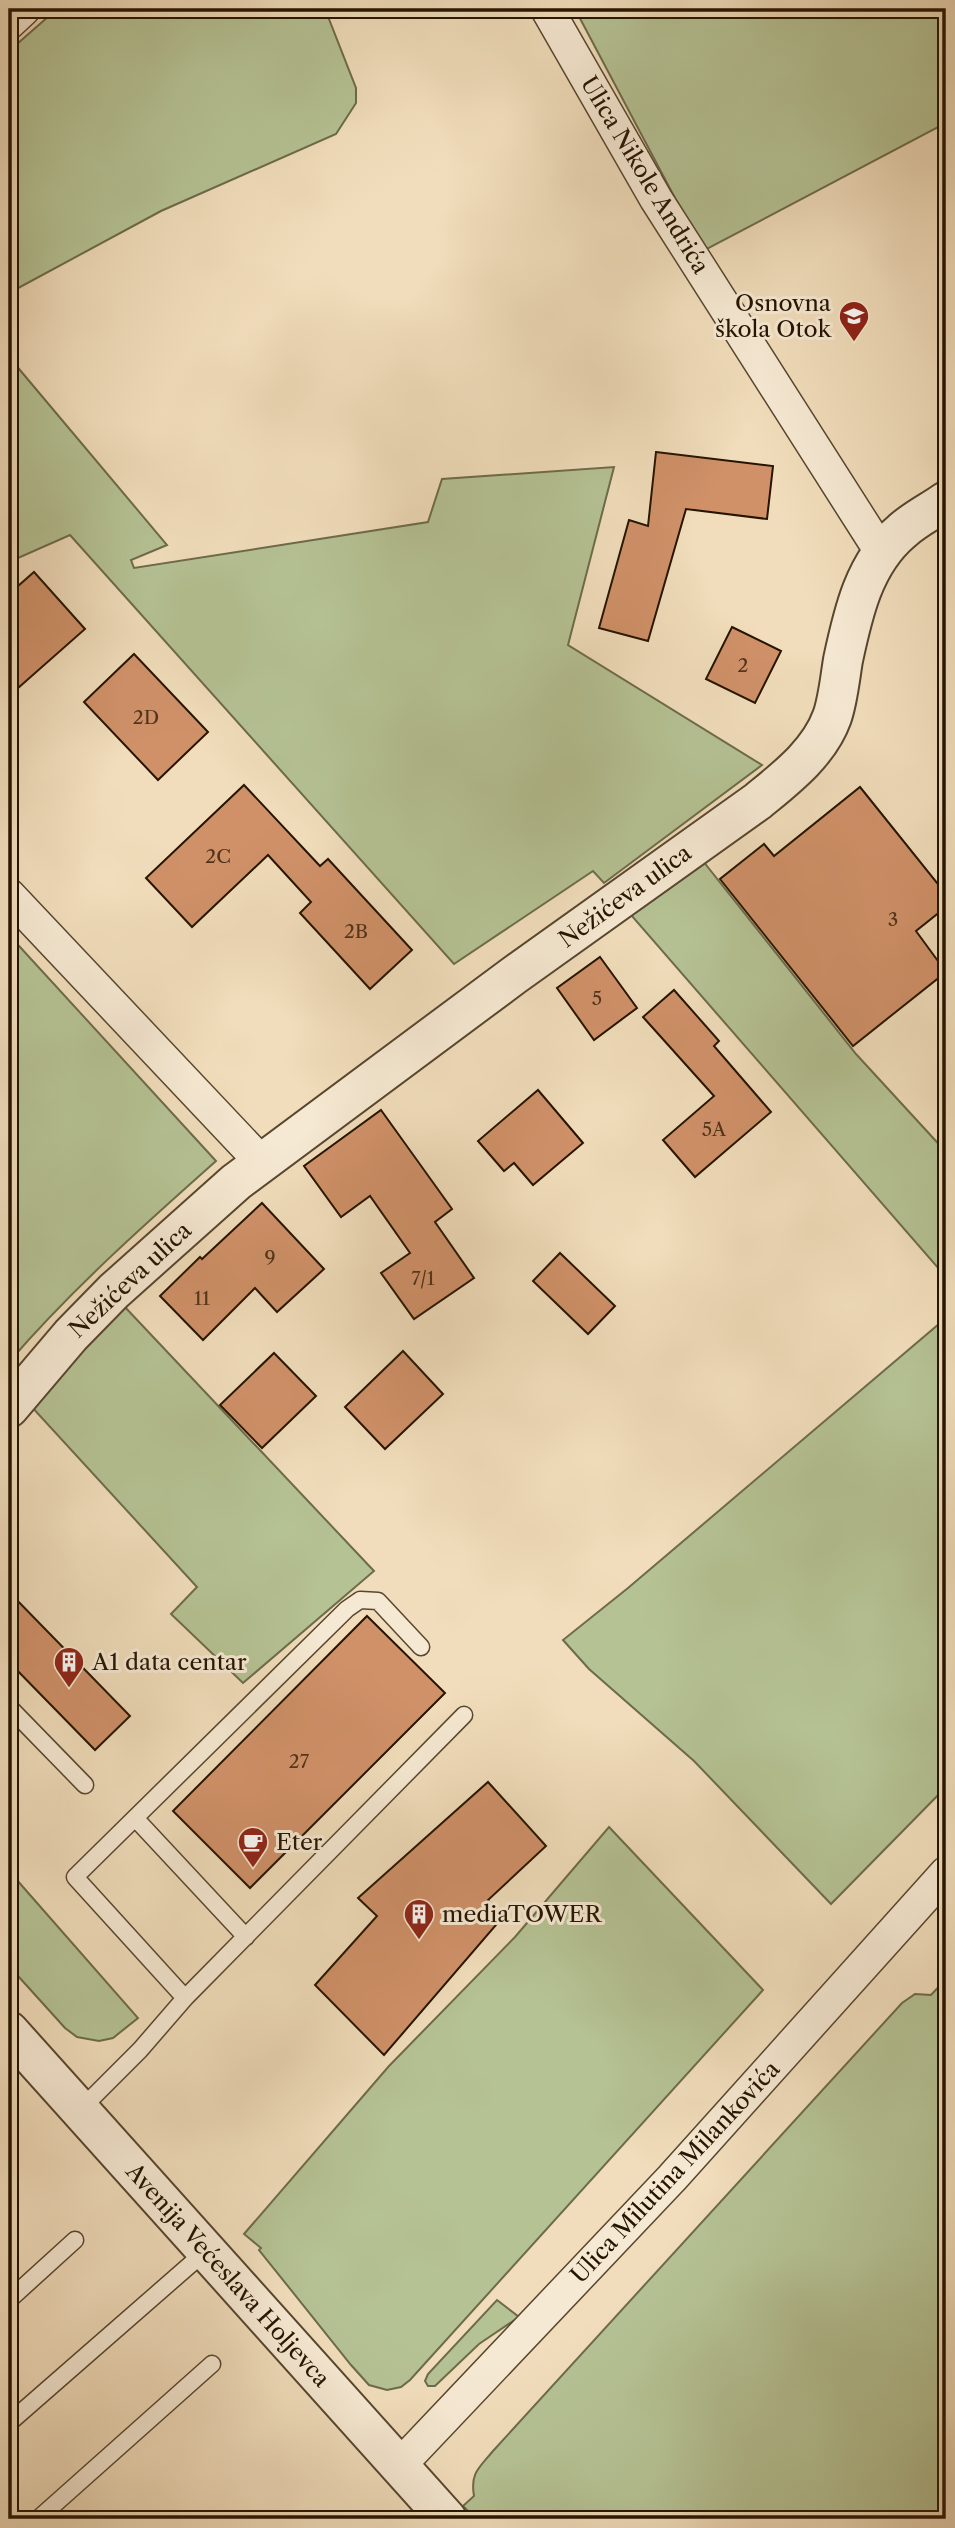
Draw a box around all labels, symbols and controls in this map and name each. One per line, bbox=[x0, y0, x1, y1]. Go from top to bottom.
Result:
street label: Ulica Nikole Andrića bbox=[575, 71, 716, 280]
place label: Osnovna škola Otok bbox=[715, 289, 833, 343]
school or university icon: Osnovna škola Otok bbox=[837, 299, 871, 343]
house number: 2 bbox=[738, 654, 749, 677]
house number: 2D bbox=[133, 706, 159, 729]
street label: Nežićeva ulica bbox=[553, 838, 697, 953]
house number: 2C bbox=[205, 845, 231, 868]
house number: 3 bbox=[888, 908, 898, 931]
house number: 2B bbox=[344, 920, 368, 943]
house number: 5 bbox=[592, 987, 602, 1010]
house number: 5A bbox=[702, 1118, 727, 1141]
street label: Nežićeva ulica bbox=[63, 1216, 198, 1344]
house number: 9 bbox=[264, 1246, 276, 1269]
house number: 7/1 bbox=[411, 1267, 435, 1290]
house number: 11 bbox=[194, 1287, 210, 1310]
building icon: A1 data centar bbox=[52, 1645, 86, 1689]
place label: A1 data centar bbox=[91, 1648, 247, 1676]
house number: 27 bbox=[289, 1750, 310, 1773]
cafe icon: Eter bbox=[236, 1825, 270, 1869]
place label: Eter bbox=[276, 1828, 323, 1856]
building icon: mediaTOWER bbox=[402, 1897, 436, 1941]
place label: mediaTOWER bbox=[442, 1900, 602, 1928]
street label: Ulica Milutina Milankovića bbox=[565, 2054, 786, 2289]
street label: Avenija Većeslava Holjevca bbox=[120, 2157, 336, 2393]

